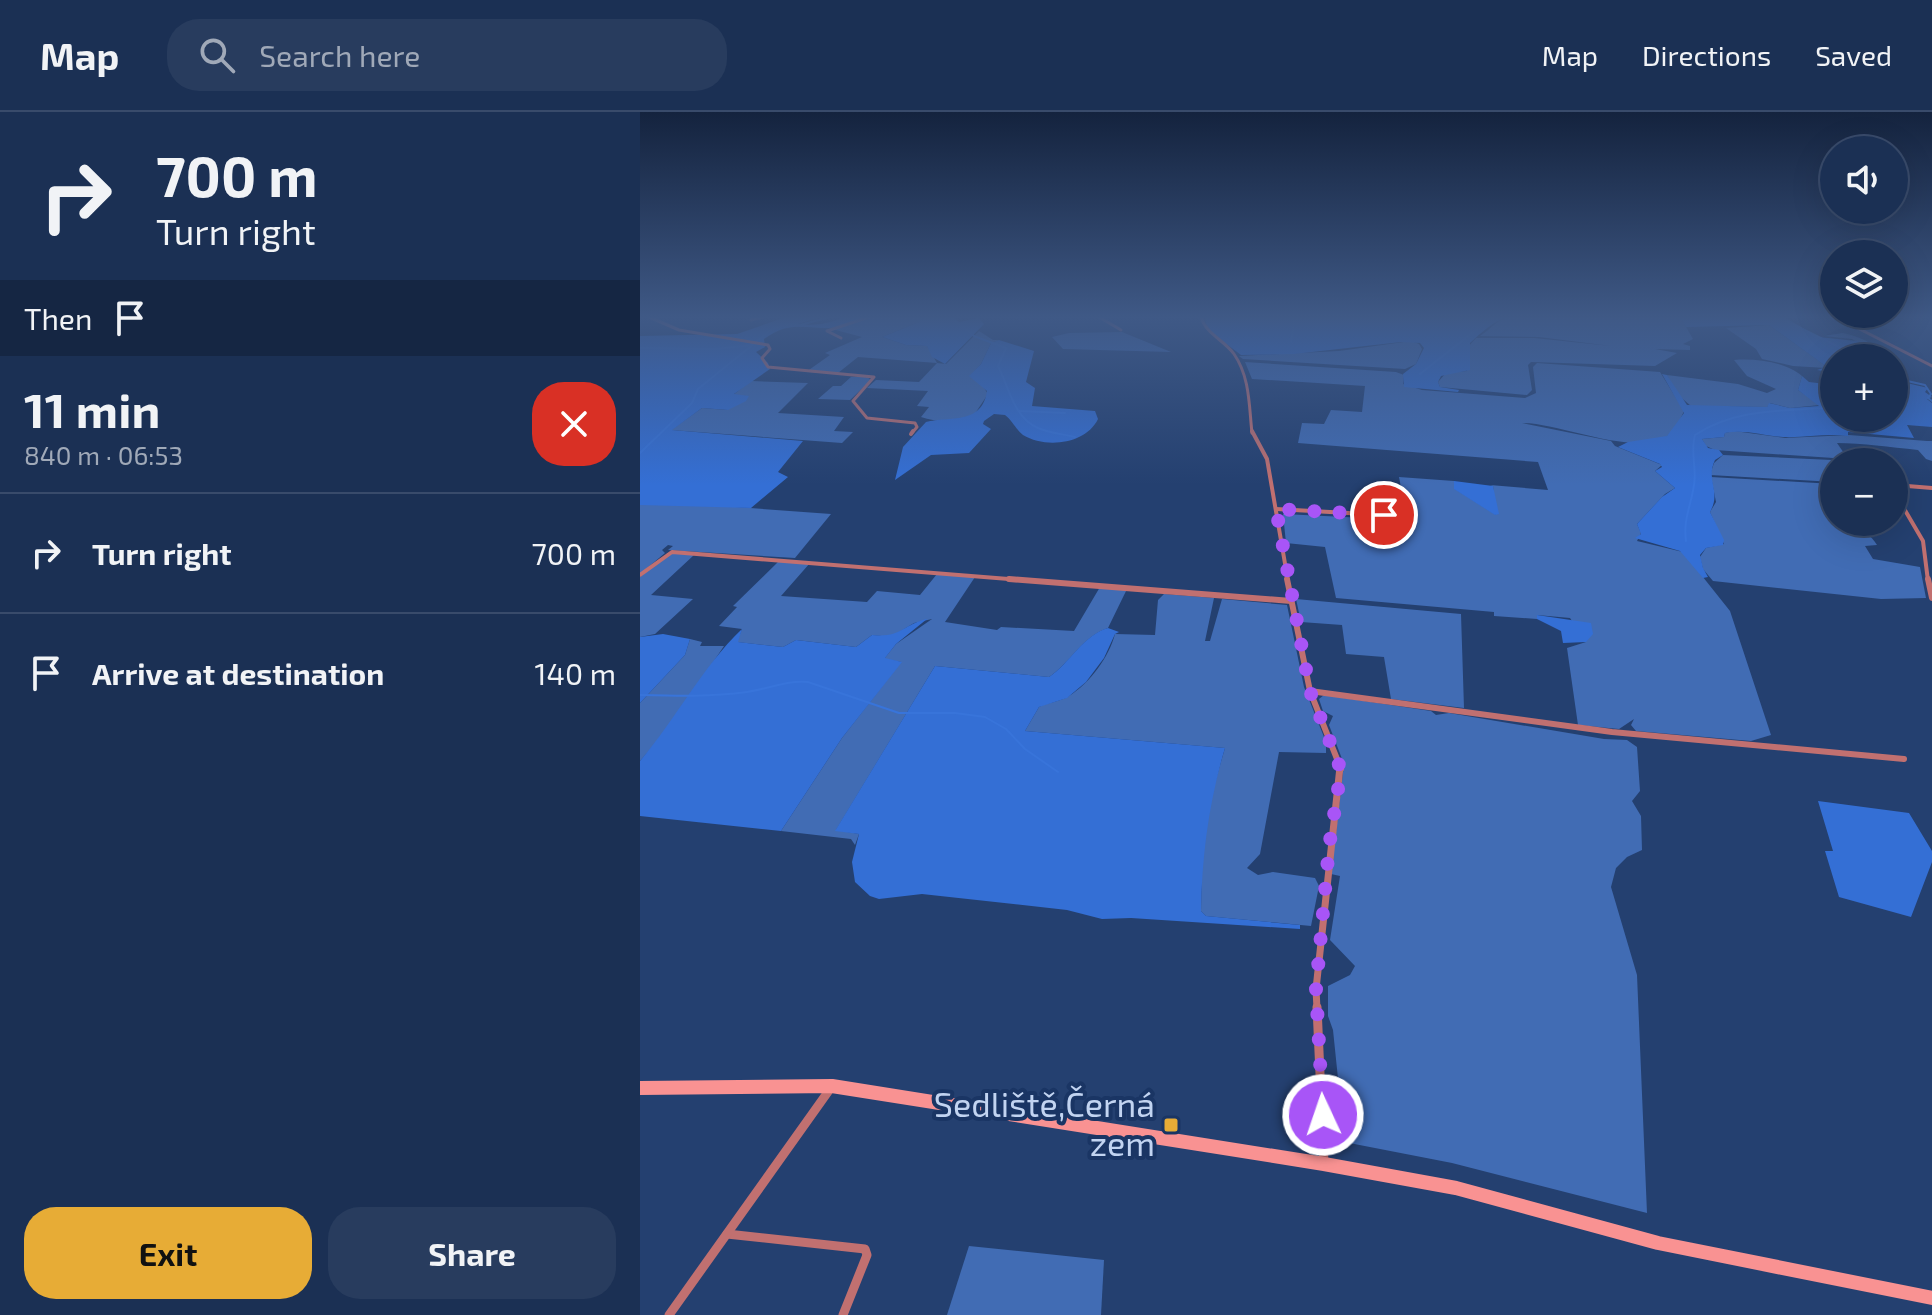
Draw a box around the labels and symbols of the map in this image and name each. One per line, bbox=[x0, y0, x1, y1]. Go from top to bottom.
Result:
pin bbox=[1350, 481, 1418, 549]
position arrow bbox=[1281, 1073, 1365, 1157]
place label: Sedliště,Černá zem bbox=[934, 1083, 1155, 1163]
marker: Sedliště,Černá zem bbox=[1162, 1116, 1180, 1134]

